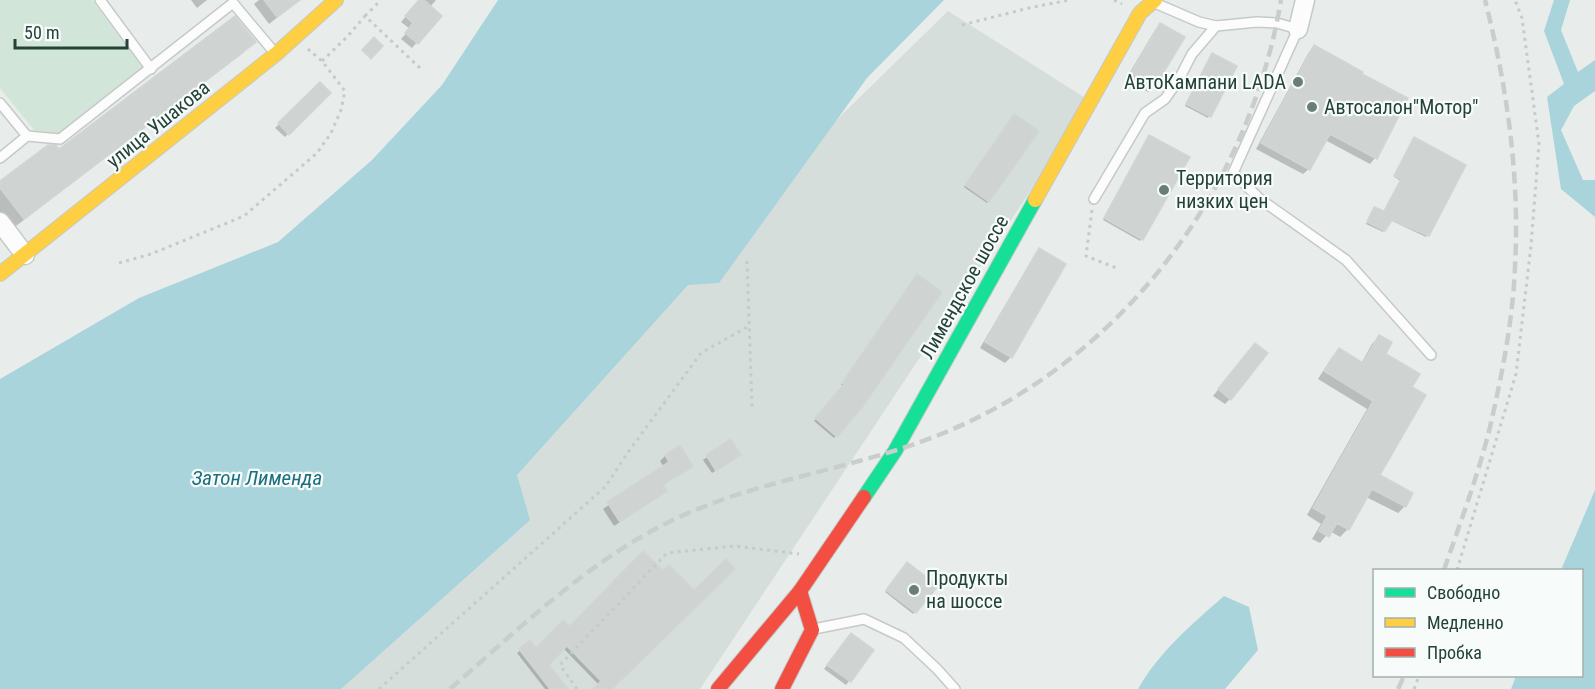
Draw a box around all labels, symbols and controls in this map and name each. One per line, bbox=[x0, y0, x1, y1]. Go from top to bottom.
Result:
scale bar bbox=[15, 12, 128, 50]
text: 50 m bbox=[24, 22, 59, 43]
place label: АвтоКампани LADA bbox=[1124, 70, 1286, 94]
street label: улица Ушакова bbox=[102, 75, 214, 173]
marker: АвтоКампани LADA bbox=[1291, 75, 1305, 89]
place label: Автосалон"Мотор" bbox=[1324, 95, 1478, 119]
marker: Автосалон"Мотор" bbox=[1305, 100, 1319, 114]
place label: Территория низких цен bbox=[1176, 166, 1273, 213]
marker: Территория низких цен bbox=[1157, 183, 1171, 197]
street label: Лимендское шоссе bbox=[915, 211, 1013, 363]
water label: Затон Лименда bbox=[192, 466, 322, 490]
place label: Продукты на шоссе bbox=[926, 566, 1008, 613]
legend bbox=[1373, 569, 1583, 677]
text: Свободно bbox=[1427, 582, 1500, 603]
marker: Продукты на шоссе bbox=[907, 583, 921, 597]
text: Медленно bbox=[1427, 612, 1504, 633]
text: Пробка bbox=[1427, 642, 1482, 663]

